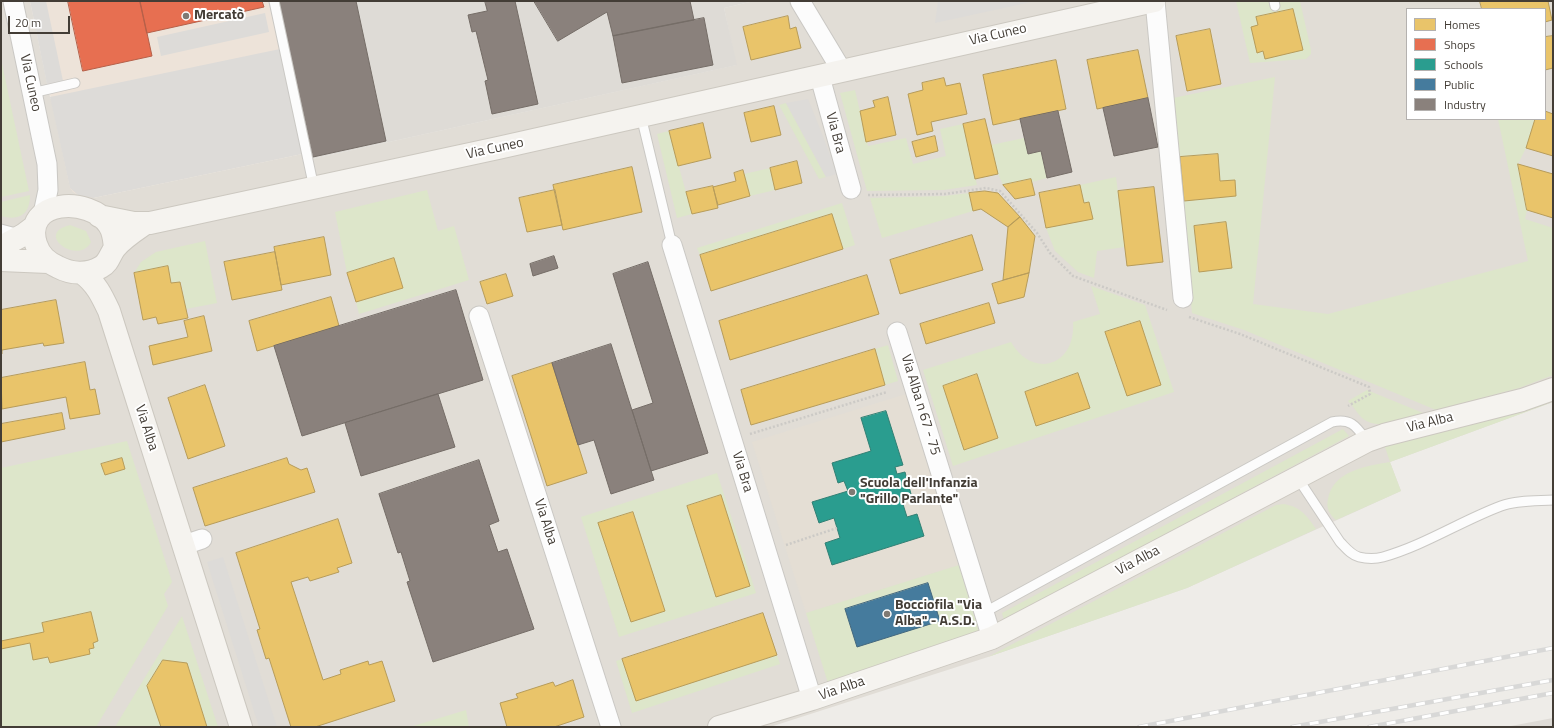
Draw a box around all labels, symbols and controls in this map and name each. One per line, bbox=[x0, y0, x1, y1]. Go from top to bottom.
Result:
scale bar bbox=[10, 8, 72, 34]
place label: Mercatò bbox=[194, 8, 244, 24]
legend bbox=[1406, 8, 1546, 120]
marker: Mercatò bbox=[181, 11, 191, 21]
text: 20 m bbox=[15, 13, 41, 32]
text: Homes bbox=[1444, 15, 1480, 34]
street label: Via Cuneo bbox=[968, 20, 1028, 50]
text: Shops bbox=[1444, 35, 1475, 54]
street label: Via Cuneo bbox=[16, 53, 44, 113]
text: Schools bbox=[1444, 55, 1483, 74]
text: Public bbox=[1444, 75, 1474, 94]
text: Industry bbox=[1444, 95, 1486, 114]
street label: Via Bra bbox=[821, 111, 849, 155]
street label: Via Cuneo bbox=[465, 135, 525, 163]
street label: Via Alba n 67 - 75 bbox=[897, 353, 943, 457]
street label: Via Alba bbox=[131, 403, 161, 453]
street label: Via Alba bbox=[1405, 409, 1455, 437]
street label: Via Bra bbox=[728, 450, 756, 494]
place label: Scuola dell'Infanzia "Grillo Parlante" bbox=[860, 476, 978, 508]
marker: Scuola dell'Infanzia "Grillo Parlante" bbox=[847, 487, 857, 497]
street label: Via Alba bbox=[530, 497, 560, 547]
street label: Via Alba bbox=[1113, 542, 1163, 580]
place label: Bocciofila "Via Alba" - A.S.D. bbox=[895, 598, 982, 630]
marker: Bocciofila "Via Alba" - A.S.D. bbox=[882, 609, 892, 619]
street label: Via Alba bbox=[817, 673, 867, 705]

